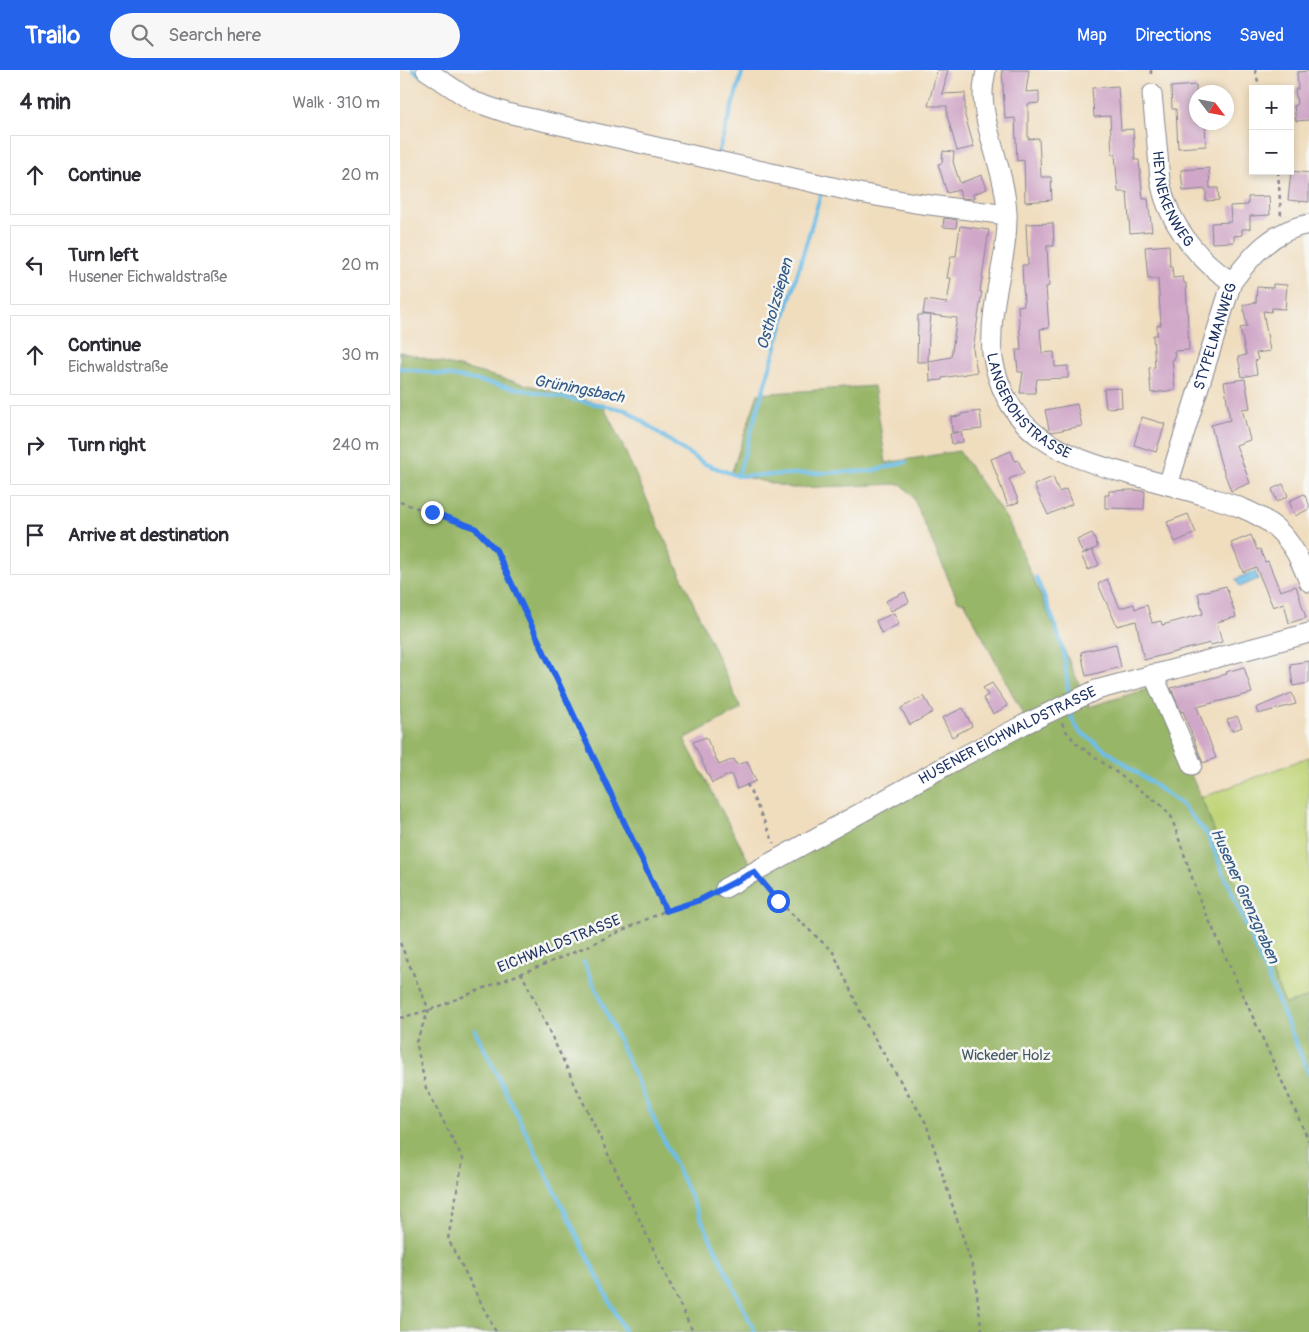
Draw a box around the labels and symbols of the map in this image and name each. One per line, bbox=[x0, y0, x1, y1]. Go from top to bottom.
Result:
north arrow bbox=[1189, 85, 1234, 130]
street label: HEYNEKENWEG bbox=[1148, 150, 1198, 251]
water label: Ostholzsiepen bbox=[752, 255, 798, 352]
street label: STYPELMANWEG bbox=[1189, 280, 1241, 392]
street label: LANGEROHSTRASSE bbox=[983, 351, 1074, 463]
water label: Grüningsbach bbox=[532, 370, 627, 408]
route end bbox=[421, 501, 444, 524]
street label: HUSENER EICHWALDSTRASSE bbox=[915, 682, 1099, 789]
water label: Husener Grenzgraben bbox=[1206, 825, 1284, 967]
route start bbox=[767, 890, 790, 913]
street label: EICHWALDSTRASSE bbox=[495, 911, 624, 977]
park label: Wickeder Holz bbox=[961, 1046, 1051, 1065]

